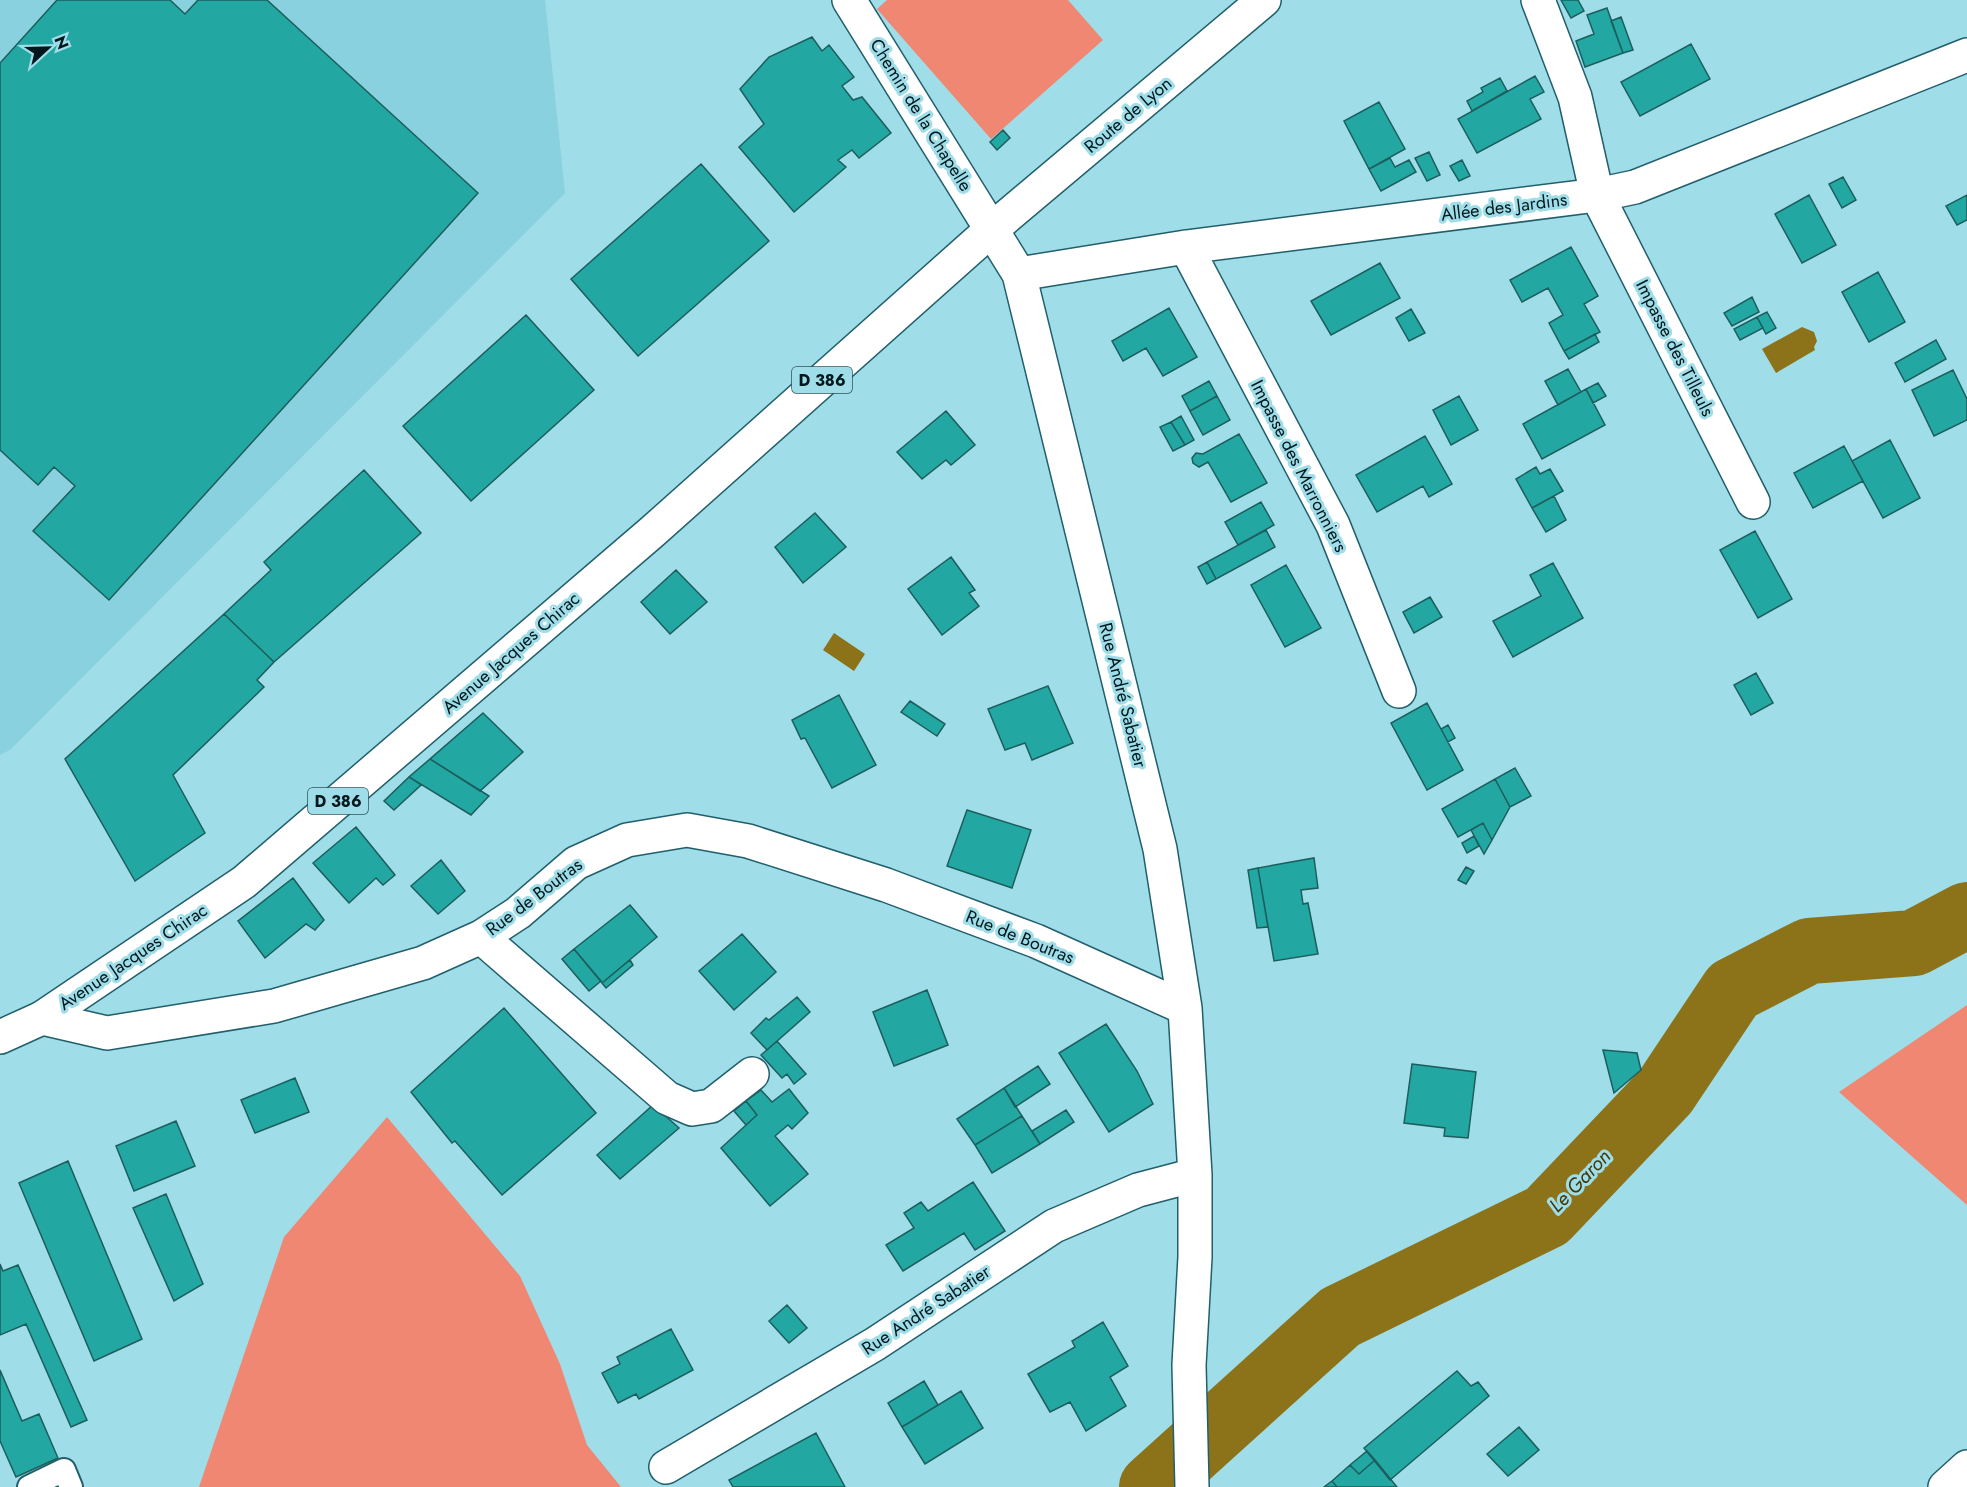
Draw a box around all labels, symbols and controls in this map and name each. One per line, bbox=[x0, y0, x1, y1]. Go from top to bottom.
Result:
north arrow bbox=[18, 18, 78, 78]
text: N bbox=[48, 32, 74, 53]
street label: Chemin de la Chapelle bbox=[864, 34, 978, 196]
street label: Route de Lyon bbox=[1079, 71, 1177, 159]
street label: Allée des Jardins bbox=[1439, 186, 1569, 228]
street label: Impasse des Tilleuls bbox=[1629, 275, 1721, 421]
road number: D 386 bbox=[792, 367, 852, 393]
street label: Impasse des Marronniers bbox=[1244, 375, 1354, 557]
street label: Avenue Jacques Chirac bbox=[437, 586, 585, 720]
street label: Rue André Sabatier bbox=[1092, 620, 1154, 771]
road number: D 386 bbox=[308, 788, 368, 814]
street label: Rue de Boutras bbox=[480, 852, 588, 942]
street label: Avenue Jacques Chirac bbox=[53, 897, 213, 1017]
street label: Rue de Boutras bbox=[962, 903, 1078, 971]
water label: Le Garon bbox=[1542, 1143, 1618, 1219]
street label: Rue André Sabatier bbox=[857, 1258, 996, 1361]

